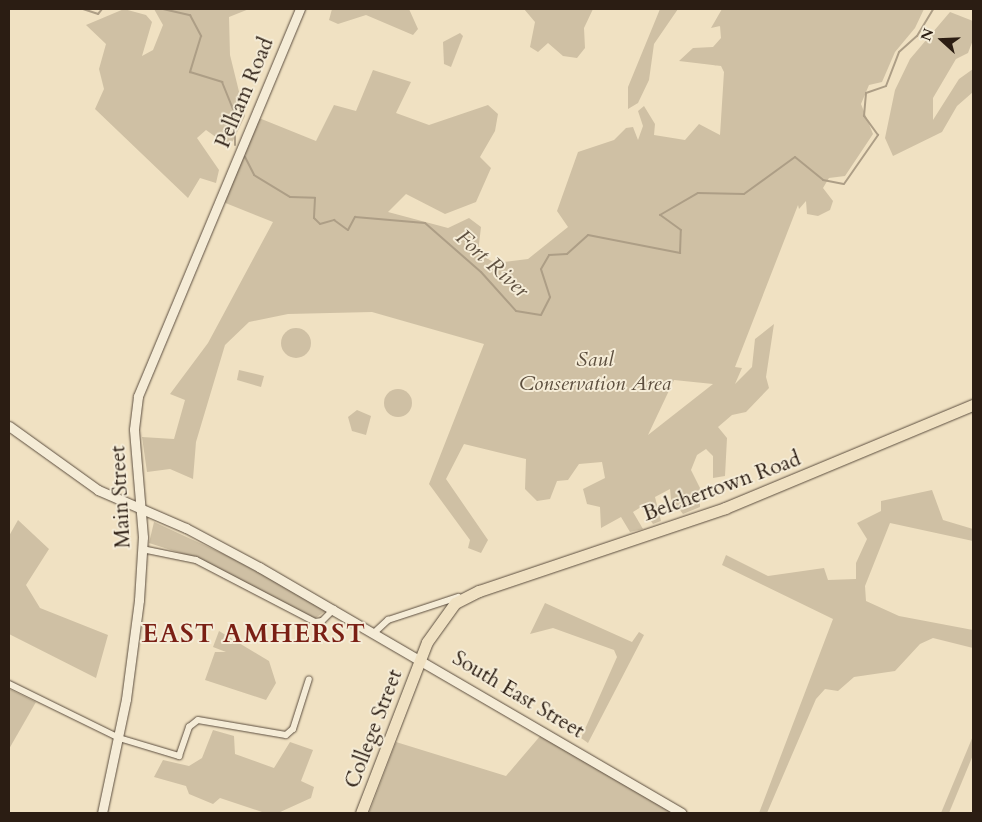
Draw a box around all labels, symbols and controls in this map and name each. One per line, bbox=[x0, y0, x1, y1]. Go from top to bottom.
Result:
north arrow bbox=[917, 15, 967, 65]
text: N bbox=[916, 26, 938, 44]
street label: Pelham Road bbox=[210, 34, 280, 152]
water label: Fort River bbox=[450, 224, 534, 304]
park label: Saul Conservation Area bbox=[519, 347, 671, 397]
street label: Main Street bbox=[106, 445, 136, 549]
street label: Belchertown Road bbox=[640, 447, 804, 527]
district label: EAST AMHERST bbox=[140, 618, 368, 650]
street label: South East Street bbox=[448, 646, 588, 744]
street label: College Street bbox=[340, 666, 408, 792]

